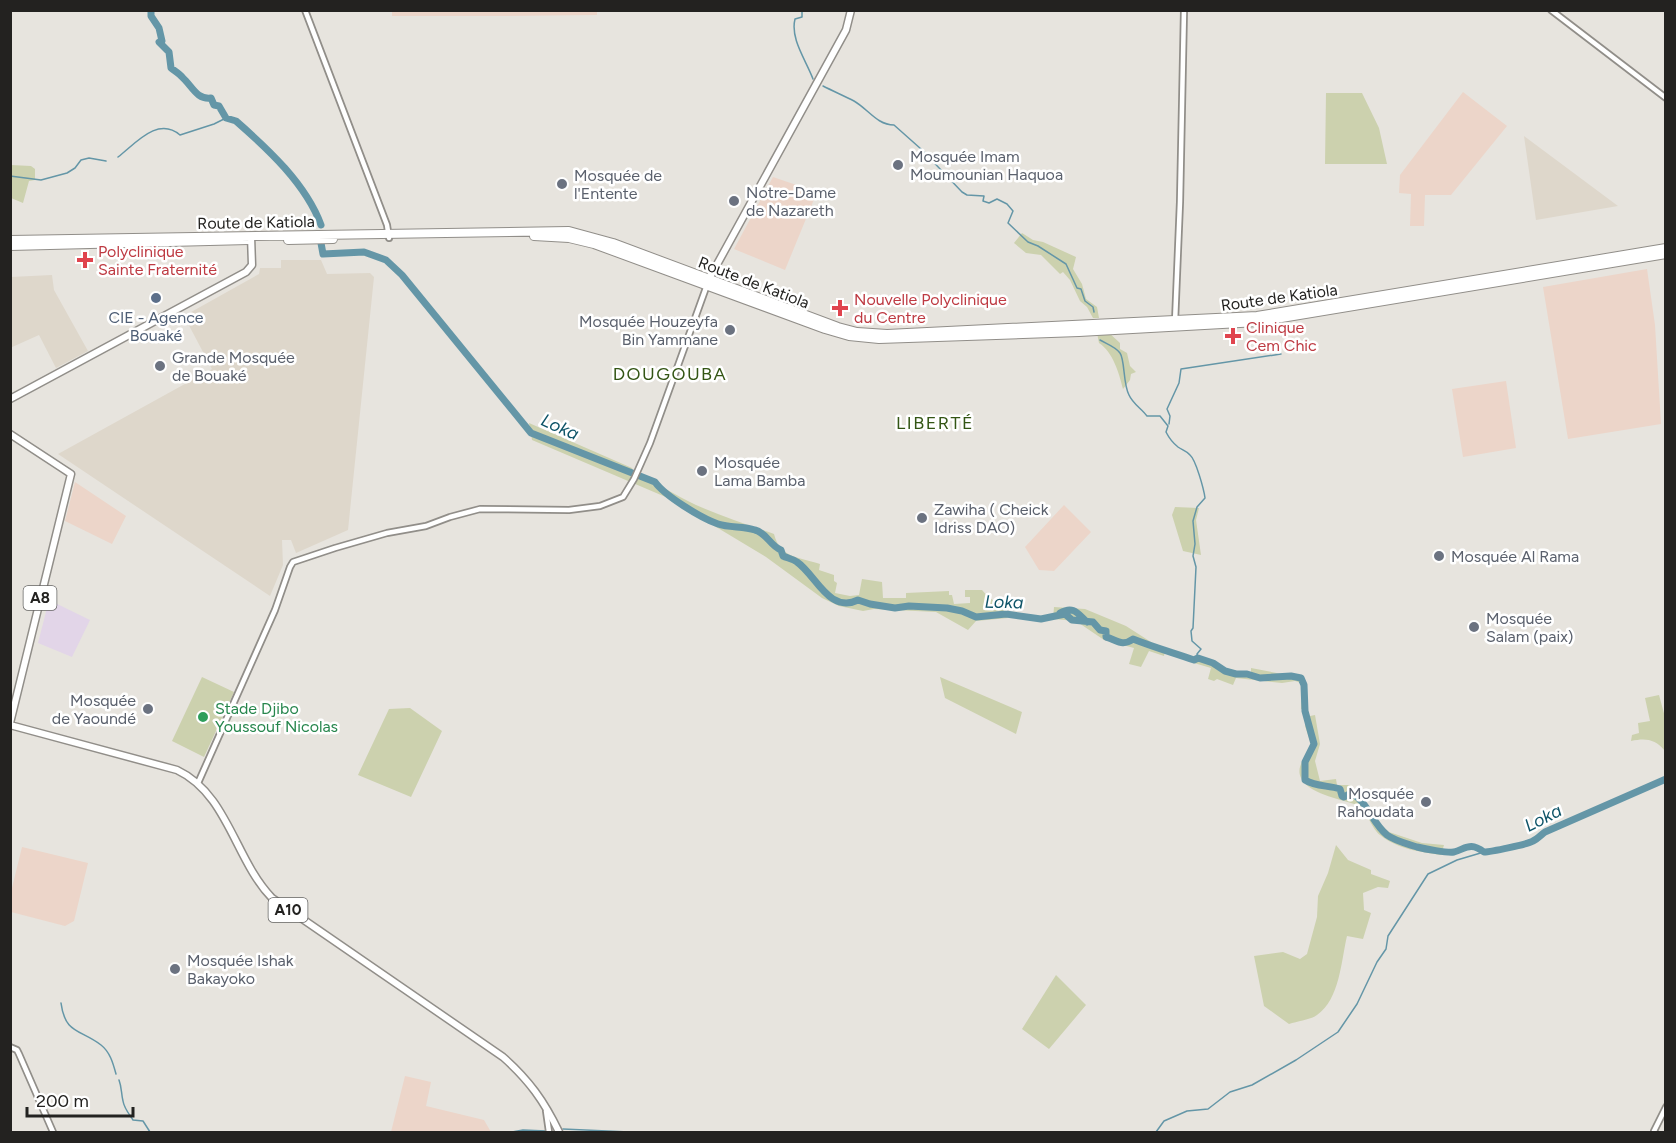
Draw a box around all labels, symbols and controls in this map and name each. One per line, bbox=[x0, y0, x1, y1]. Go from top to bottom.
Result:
place label: Mosquée Imam Moumounian Haquoa bbox=[910, 147, 1063, 184]
marker: Mosquée Imam Moumounian Haquoa bbox=[891, 158, 905, 172]
place label: Mosquée de l'Entente bbox=[574, 166, 662, 203]
marker: Mosquée de l'Entente bbox=[555, 177, 569, 191]
place label: Notre-Dame de Nazareth bbox=[746, 183, 836, 220]
marker: Notre-Dame de Nazareth bbox=[727, 194, 741, 208]
street label: Route de Katiola bbox=[197, 212, 315, 233]
place label: Polyclinique Sainte Fraternité bbox=[98, 242, 217, 279]
marker: Polyclinique Sainte Fraternité bbox=[76, 251, 94, 269]
street label: Route de Katiola bbox=[696, 253, 812, 312]
street label: Route de Katiola bbox=[1220, 280, 1339, 315]
place label: Nouvelle Polyclinique du Centre bbox=[854, 290, 1007, 327]
marker: CIE - Agence Bouaké bbox=[149, 291, 163, 305]
marker: Nouvelle Polyclinique du Centre bbox=[831, 299, 849, 317]
place label: CIE - Agence Bouaké bbox=[108, 308, 204, 345]
place label: Mosquée Houzeyfa Bin Yammane bbox=[579, 312, 718, 349]
place label: Clinique Cem Chic bbox=[1246, 318, 1317, 355]
marker: Mosquée Houzeyfa Bin Yammane bbox=[723, 323, 737, 337]
marker: Clinique Cem Chic bbox=[1224, 327, 1242, 345]
place label: Grande Mosquée de Bouaké bbox=[172, 348, 295, 385]
marker: Grande Mosquée de Bouaké bbox=[153, 359, 167, 373]
district label: DOUGOUBA bbox=[613, 363, 727, 385]
water label: Loka bbox=[538, 409, 583, 445]
district label: LIBERTÉ bbox=[896, 412, 974, 434]
place label: Mosquée Lama Bamba bbox=[714, 453, 805, 490]
marker: Mosquée Lama Bamba bbox=[695, 464, 709, 478]
place label: Zawiha ( Cheick Idriss DAO) bbox=[934, 500, 1049, 537]
marker: Zawiha ( Cheick Idriss DAO) bbox=[915, 511, 929, 525]
place label: Mosquée Al Rama bbox=[1451, 547, 1579, 566]
marker: Mosquée Al Rama bbox=[1432, 549, 1446, 563]
road number: A8 bbox=[24, 586, 57, 610]
water label: Loka bbox=[984, 591, 1024, 613]
place label: Mosquée Salam (paix) bbox=[1486, 609, 1573, 646]
marker: Mosquée Salam (paix) bbox=[1467, 620, 1481, 634]
place label: Mosquée de Yaoundé bbox=[52, 691, 136, 728]
place label: Stade Djibo Youssouf Nicolas bbox=[215, 699, 338, 736]
marker: Mosquée de Yaoundé bbox=[141, 702, 155, 716]
marker: Stade Djibo Youssouf Nicolas bbox=[196, 710, 210, 724]
place label: Mosquée Rahoudata bbox=[1337, 784, 1414, 821]
marker: Mosquée Rahoudata bbox=[1419, 795, 1433, 809]
water label: Loka bbox=[1521, 799, 1566, 837]
road number: A10 bbox=[268, 898, 308, 922]
place label: Mosquée Ishak Bakayoko bbox=[187, 951, 294, 988]
marker: Mosquée Ishak Bakayoko bbox=[168, 962, 182, 976]
scale bar bbox=[27, 1080, 134, 1118]
text: 200 m bbox=[36, 1090, 89, 1112]

